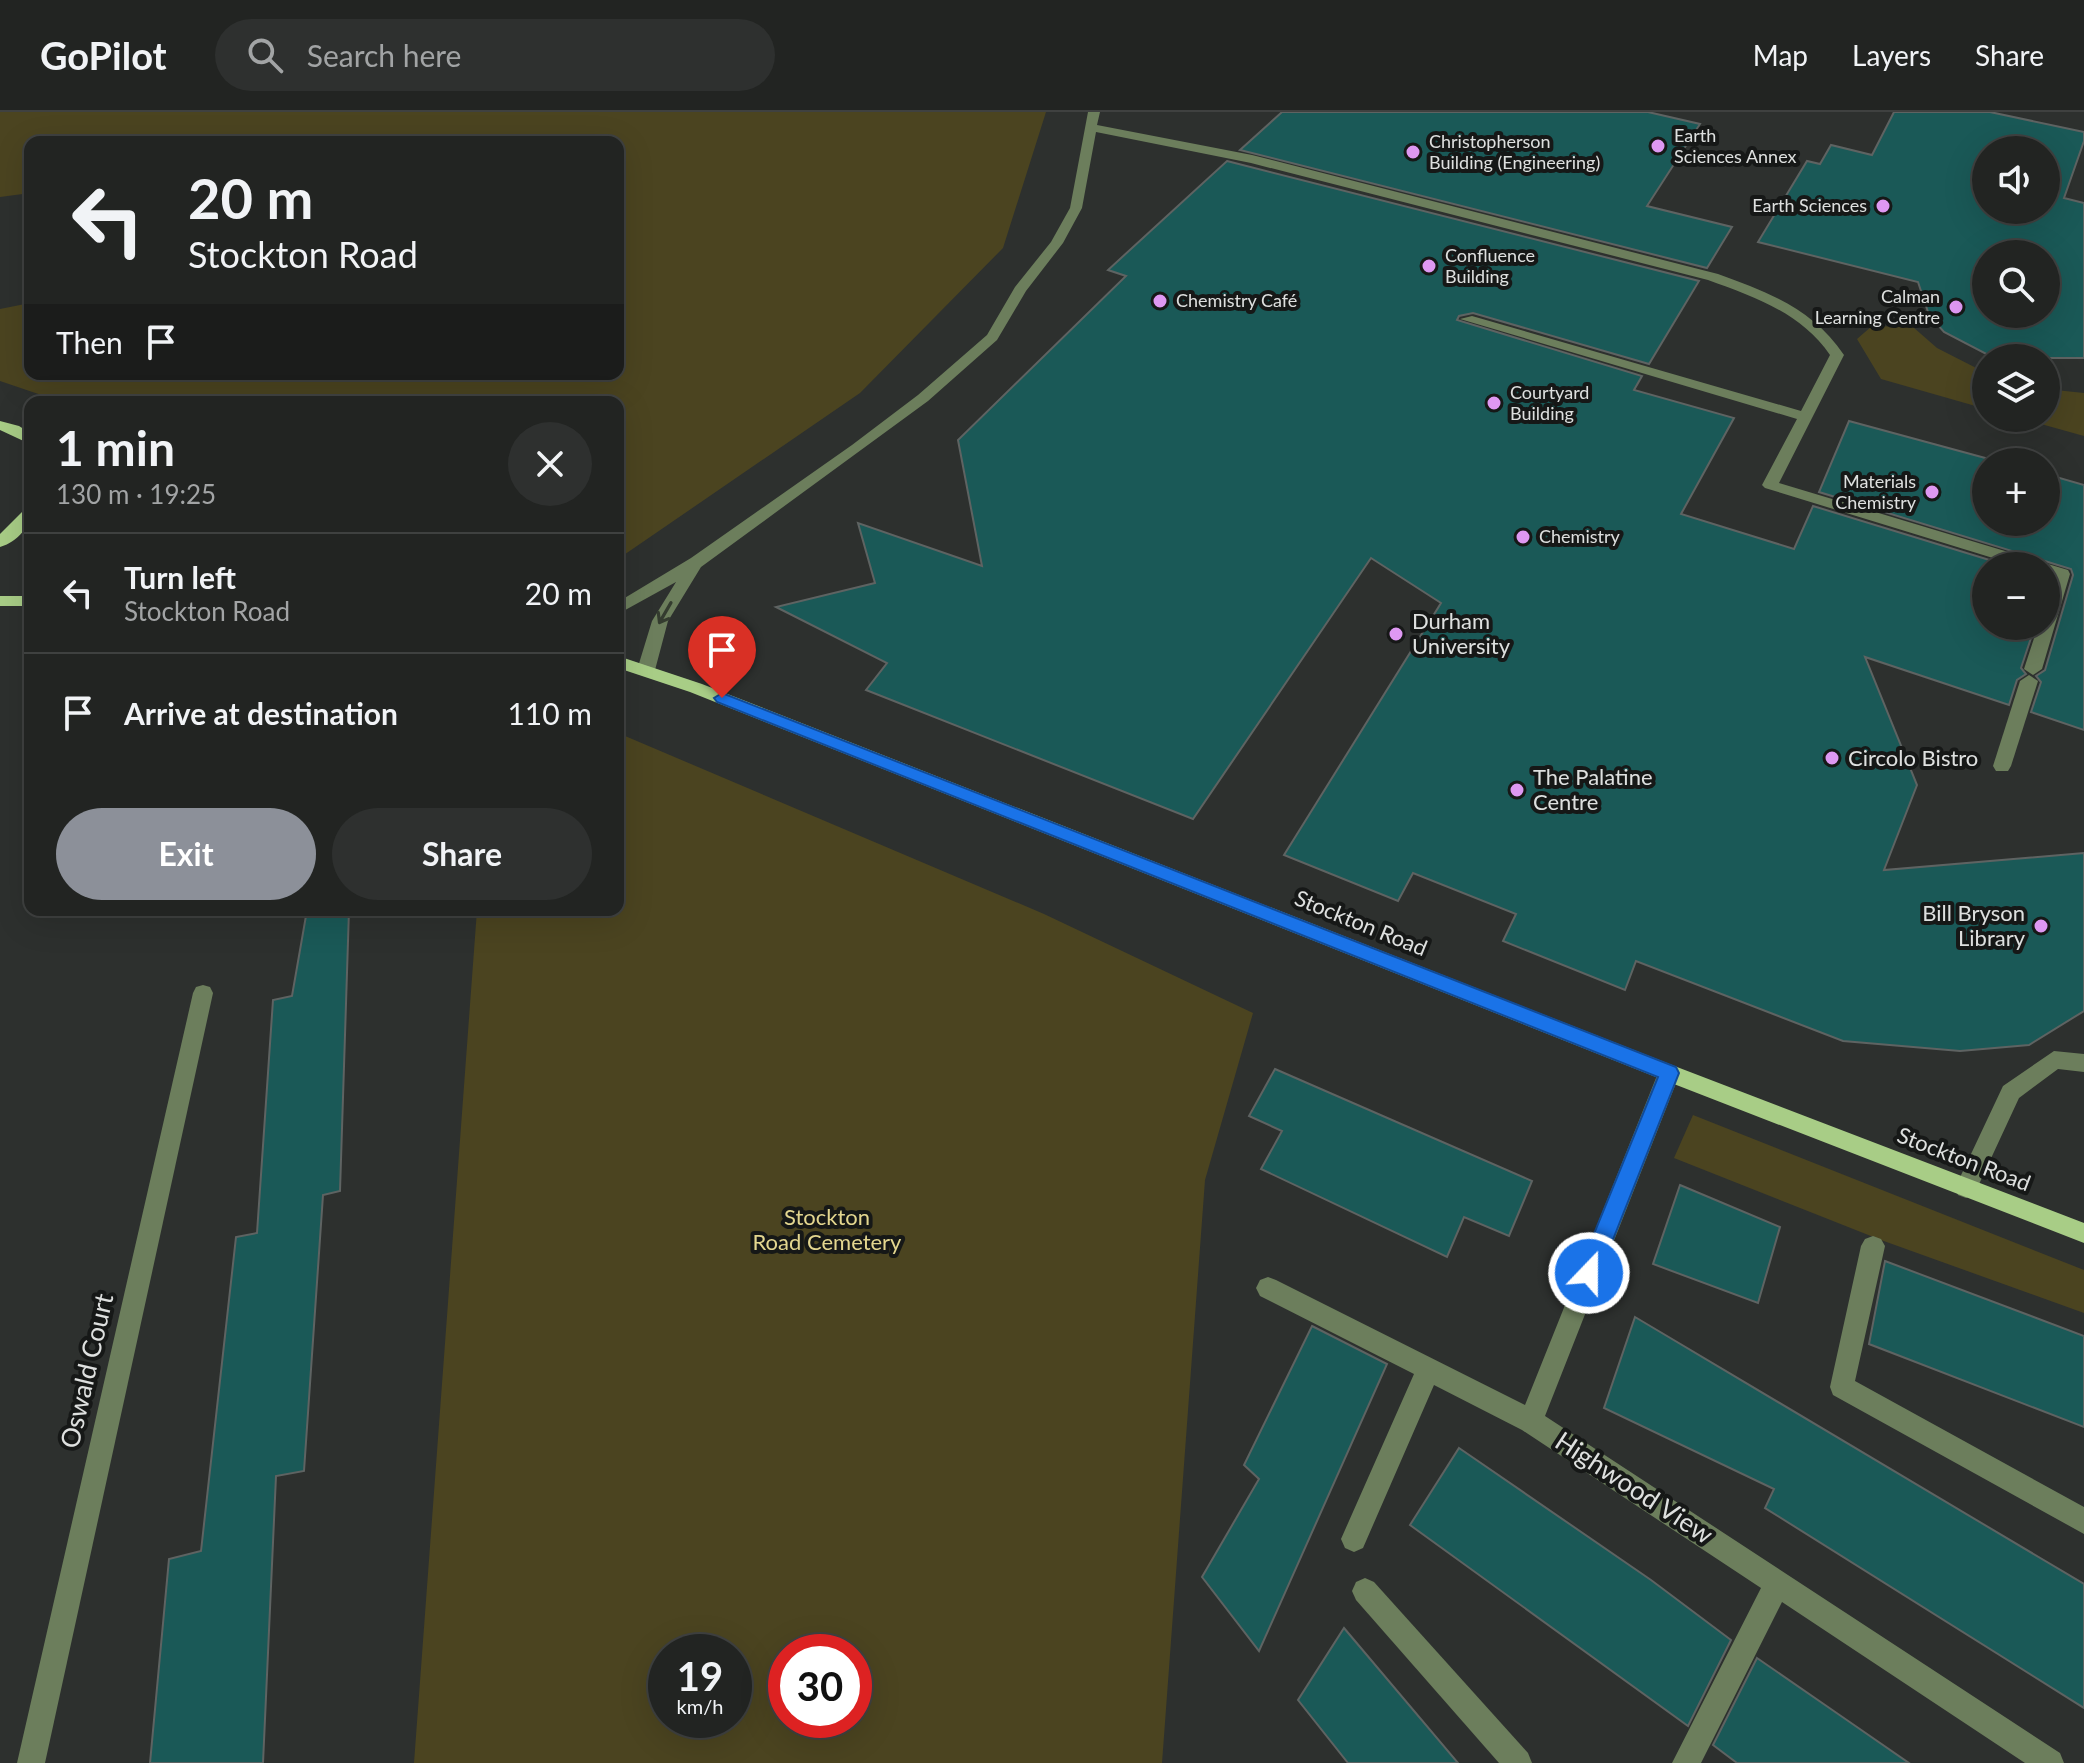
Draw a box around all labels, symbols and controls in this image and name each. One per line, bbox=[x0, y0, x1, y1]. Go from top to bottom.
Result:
search box bbox=[215, 19, 775, 91]
text: GoPilot bbox=[40, 32, 167, 78]
icon: search bbox=[243, 33, 287, 77]
text: Search here bbox=[307, 37, 461, 73]
text: Map bbox=[1753, 38, 1808, 72]
text: Layers bbox=[1852, 38, 1931, 72]
text: Share bbox=[1975, 38, 2044, 72]
place label: Earth Sciences Annex bbox=[1674, 124, 1797, 167]
place label: Christopherson Building (Engineering) bbox=[1429, 130, 1600, 173]
map controls bbox=[1972, 136, 2060, 640]
button: sound bbox=[1972, 136, 2060, 224]
marker: Earth Sciences Annex bbox=[1649, 137, 1667, 155]
marker: Christopherson Building (Engineering) bbox=[1404, 143, 1422, 161]
text: 20 m bbox=[188, 164, 313, 231]
icon: left bbox=[56, 168, 160, 272]
place label: Earth Sciences bbox=[1752, 194, 1867, 216]
marker: Earth Sciences bbox=[1874, 197, 1892, 215]
text: Stockton Road bbox=[188, 232, 418, 276]
button: search bbox=[1972, 240, 2060, 328]
place label: Confluence Building bbox=[1445, 244, 1535, 287]
marker: Confluence Building bbox=[1420, 257, 1438, 275]
place label: Calman Learning Centre bbox=[1815, 285, 1940, 328]
place label: Chemistry Café bbox=[1176, 289, 1297, 311]
marker: Chemistry Café bbox=[1151, 292, 1169, 310]
marker: Calman Learning Centre bbox=[1947, 298, 1965, 316]
icon: arrive bbox=[139, 320, 183, 364]
text: Then bbox=[56, 324, 123, 360]
button: layers bbox=[1972, 344, 2060, 432]
place label: Courtyard Building bbox=[1510, 381, 1589, 424]
marker: Courtyard Building bbox=[1485, 394, 1503, 412]
text: 1 min bbox=[56, 419, 175, 476]
button: close bbox=[508, 422, 592, 506]
button: + bbox=[1972, 448, 2060, 536]
place label: Materials Chemistry bbox=[1835, 470, 1917, 513]
text: 130 m · 19:25 bbox=[56, 478, 216, 510]
marker: Materials Chemistry bbox=[1923, 483, 1941, 501]
place label: Chemistry bbox=[1539, 525, 1620, 547]
marker: Chemistry bbox=[1514, 528, 1532, 546]
button: − bbox=[1972, 552, 2060, 640]
text: Turn left bbox=[124, 559, 236, 595]
icon: left bbox=[56, 571, 100, 615]
text: 20 m bbox=[525, 575, 592, 611]
text: Stockton Road bbox=[124, 595, 290, 627]
one-way arrow bbox=[657, 601, 673, 624]
place label: Durham University bbox=[1412, 607, 1511, 659]
pin bbox=[688, 616, 756, 698]
marker: Durham University bbox=[1387, 625, 1405, 643]
icon: arrive bbox=[700, 628, 744, 672]
icon: arrive bbox=[56, 691, 100, 735]
text: Arrive at destination bbox=[124, 695, 398, 731]
text: 110 m bbox=[507, 695, 592, 731]
place label: Circolo Bistro bbox=[1848, 744, 1978, 771]
marker: Circolo Bistro bbox=[1823, 749, 1841, 767]
place label: The Palatine Centre bbox=[1533, 763, 1653, 815]
marker: The Palatine Centre bbox=[1508, 781, 1526, 799]
button: Exit bbox=[56, 808, 316, 900]
button: Share bbox=[332, 808, 592, 900]
street label: Stockton Road bbox=[1291, 884, 1431, 961]
place label: Bill Bryson Library bbox=[1922, 899, 2026, 951]
marker: Bill Bryson Library bbox=[2032, 917, 2050, 935]
street label: Stockton Road bbox=[1894, 1121, 2035, 1196]
park label: Stockton Road Cemetery bbox=[753, 1203, 902, 1255]
position arrow bbox=[1547, 1231, 1631, 1315]
street label: Oswald Court bbox=[53, 1290, 119, 1451]
street label: Highwood View bbox=[1550, 1424, 1719, 1550]
speed limit sign: 30 bbox=[768, 1634, 872, 1738]
text: 19 bbox=[677, 1652, 723, 1700]
text: km/h bbox=[677, 1694, 723, 1718]

